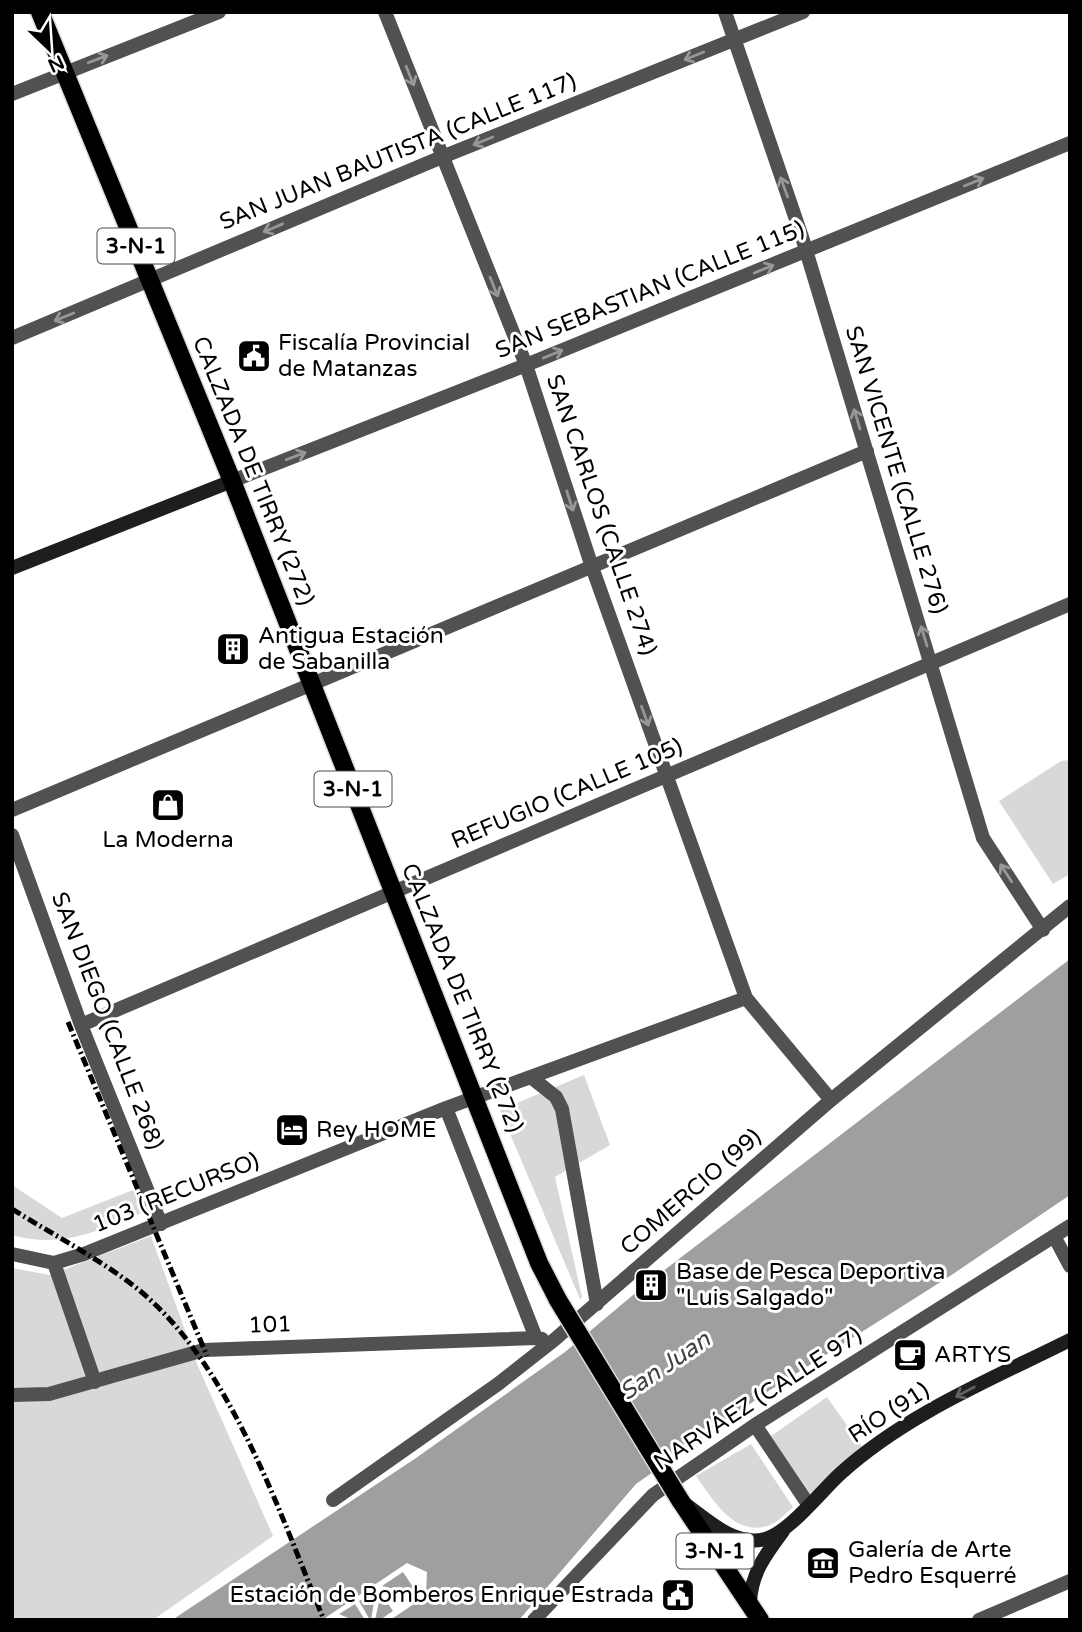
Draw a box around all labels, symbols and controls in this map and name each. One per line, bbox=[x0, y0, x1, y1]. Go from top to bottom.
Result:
north arrow bbox=[14, 14, 84, 84]
text: N bbox=[44, 50, 67, 77]
one-way arrow bbox=[684, 50, 705, 63]
one-way arrow bbox=[87, 52, 109, 65]
one-way arrow bbox=[404, 64, 417, 86]
street label: SAN JUAN BAUTISTA (CALLE 117) bbox=[216, 67, 580, 237]
one-way arrow bbox=[473, 135, 494, 148]
one-way arrow bbox=[963, 175, 985, 188]
one-way arrow bbox=[777, 177, 790, 199]
street label: SAN SEBASTIAN (CALLE 115) bbox=[491, 215, 809, 365]
one-way arrow bbox=[263, 222, 284, 235]
road number: 3-N-1 bbox=[97, 229, 174, 264]
one-way arrow bbox=[752, 261, 774, 274]
one-way arrow bbox=[489, 275, 502, 297]
one-way arrow bbox=[53, 312, 75, 325]
street label: SAN VICENTE (CALLE 276) bbox=[839, 323, 953, 617]
place label: Fiscalía Provincial de Matanzas bbox=[278, 329, 470, 383]
street label: CALZADA DE TIRRY (272) bbox=[186, 332, 320, 610]
public building icon: Fiscalía Provincial de Matanzas bbox=[235, 337, 273, 375]
one-way arrow bbox=[542, 347, 563, 360]
street label: SAN CARLOS (CALLE 274) bbox=[540, 371, 662, 659]
one-way arrow bbox=[850, 408, 863, 430]
one-way arrow bbox=[284, 448, 306, 461]
one-way arrow bbox=[565, 490, 577, 512]
place label: Antigua Estación de Sabanilla bbox=[258, 622, 444, 676]
one-way arrow bbox=[916, 626, 929, 648]
building icon: Antigua Estación de Sabanilla bbox=[214, 630, 252, 668]
one-way arrow bbox=[639, 705, 652, 727]
street label: REFUGIO (CALLE 105) bbox=[447, 733, 687, 855]
road number: 3-N-1 bbox=[314, 772, 392, 806]
shop icon: La Moderna bbox=[149, 786, 187, 824]
place label: La Moderna bbox=[102, 826, 234, 854]
street label: CALZADA DE TIRRY (272) bbox=[395, 859, 529, 1137]
one-way arrow bbox=[999, 864, 1013, 883]
street label: SAN DIEGO (CALLE 268) bbox=[45, 888, 169, 1154]
hotel icon: Rey HOME bbox=[273, 1111, 311, 1149]
place label: Rey HOME bbox=[316, 1116, 437, 1144]
street label: COMERCIO (99) bbox=[615, 1123, 767, 1261]
street label: 103 (RECURSO) bbox=[89, 1147, 263, 1239]
place label: Base de Pesca Deportiva "Luis Salgado" bbox=[676, 1258, 945, 1312]
building icon: Base de Pesca Deportiva "Luis Salgado" bbox=[632, 1266, 670, 1304]
street label: 101 bbox=[248, 1310, 292, 1340]
street label: NARVÁEZ (CALLE 97) bbox=[649, 1321, 867, 1477]
water label: San Juan bbox=[614, 1324, 717, 1407]
cafe icon: ARTYS bbox=[891, 1336, 929, 1374]
place label: ARTYS bbox=[934, 1341, 1011, 1369]
street label: RÍO (91) bbox=[843, 1377, 935, 1449]
one-way arrow bbox=[955, 1386, 976, 1399]
road number: 3-N-1 bbox=[676, 1534, 754, 1568]
place label: Galería de Arte Pedro Esquerré bbox=[848, 1536, 1017, 1590]
museum icon: Galería de Arte Pedro Esquerré bbox=[804, 1544, 842, 1582]
public building icon: Estación de Bomberos Enrique Estrada bbox=[659, 1576, 697, 1614]
place label: Estación de Bomberos Enrique Estrada bbox=[229, 1581, 654, 1609]

